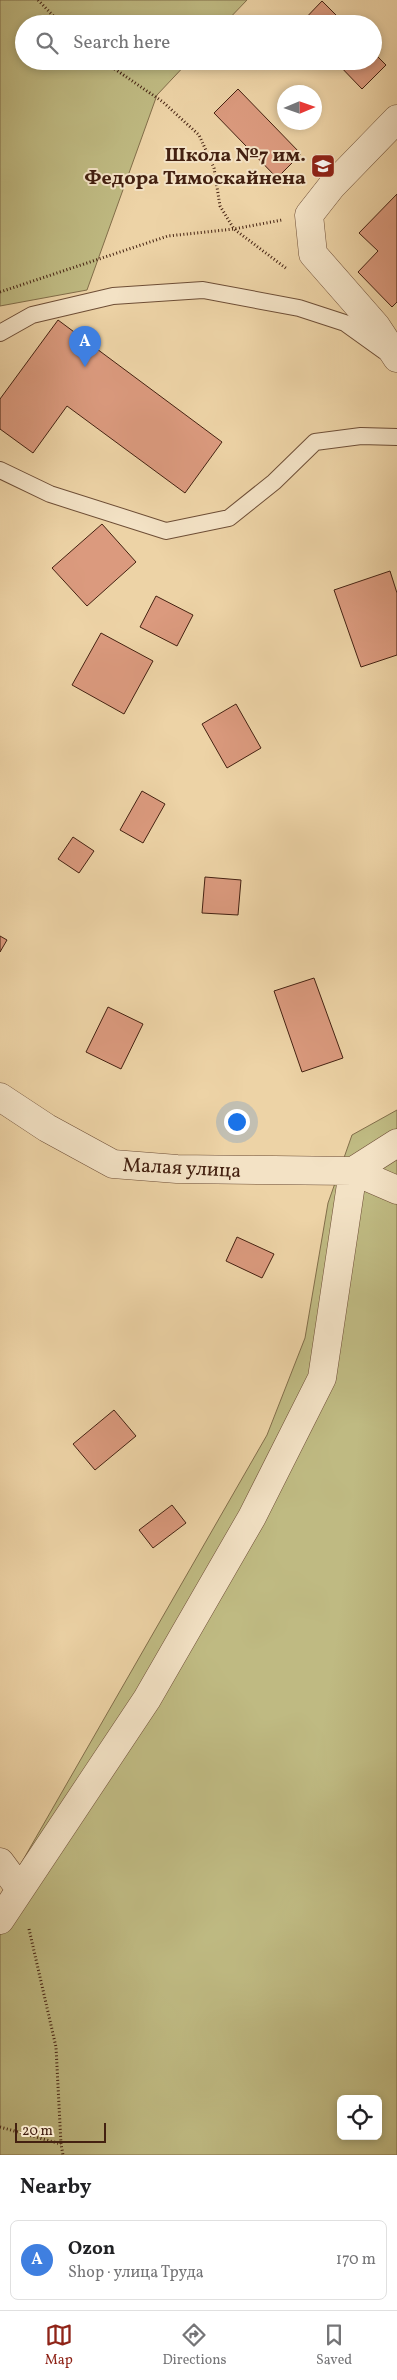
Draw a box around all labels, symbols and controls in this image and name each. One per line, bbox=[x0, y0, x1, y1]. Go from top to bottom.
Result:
search box bbox=[15, 15, 382, 70]
icon: search bbox=[33, 29, 61, 57]
text: Search here bbox=[73, 30, 170, 56]
north arrow bbox=[277, 85, 322, 130]
place label: Школа №7 им. Федора Тимоскайнена bbox=[84, 142, 306, 193]
school or university icon: Школа №7 им. Федора Тимоскайнена bbox=[310, 153, 336, 179]
pin: A bbox=[69, 326, 101, 367]
your location bbox=[224, 1109, 250, 1135]
street label: Малая улица bbox=[122, 1152, 242, 1186]
map controls bbox=[337, 2095, 382, 2140]
button: locate bbox=[337, 2095, 382, 2140]
scale bar bbox=[15, 2120, 106, 2143]
text: 20 m bbox=[22, 2122, 53, 2141]
text: Nearby bbox=[20, 2173, 91, 2202]
text: Ozon bbox=[68, 2236, 115, 2262]
text: A bbox=[31, 2249, 43, 2271]
text: 170 m bbox=[336, 2249, 376, 2271]
text: Shop · улица Труда bbox=[68, 2262, 204, 2284]
tab: Map bbox=[45, 2321, 73, 2370]
tab: Directions bbox=[162, 2321, 227, 2370]
tab: Saved bbox=[316, 2321, 352, 2370]

